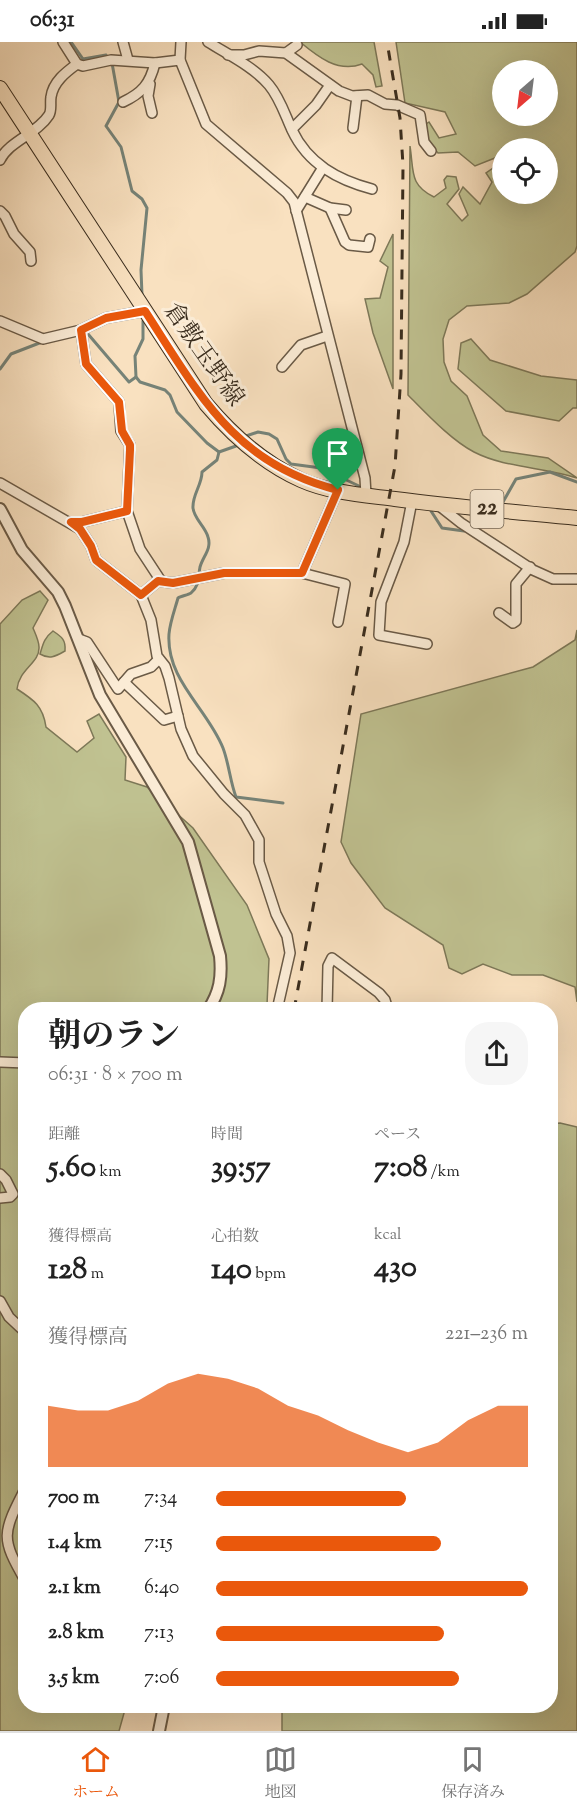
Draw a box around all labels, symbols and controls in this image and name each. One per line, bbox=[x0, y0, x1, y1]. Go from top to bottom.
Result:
text: 06:31 bbox=[30, 5, 74, 37]
north arrow bbox=[492, 60, 558, 126]
map controls bbox=[492, 60, 558, 204]
button: locate bbox=[492, 138, 558, 204]
street label: 倉敷玉野線 bbox=[155, 296, 251, 414]
pin bbox=[312, 428, 363, 490]
icon: arrive bbox=[321, 437, 354, 470]
road number: 22 bbox=[470, 490, 504, 528]
text: 朝のラン bbox=[48, 1014, 180, 1062]
button: share bbox=[465, 1022, 528, 1085]
text: 06:31 · 8 × 700 m bbox=[48, 1061, 183, 1090]
text: 距離 bbox=[48, 1124, 80, 1147]
text: 時間 bbox=[211, 1124, 243, 1147]
text: ペース bbox=[374, 1124, 421, 1147]
text: 5.60 bbox=[48, 1147, 96, 1190]
text: 39:57 bbox=[211, 1147, 271, 1190]
text: 7:08 bbox=[374, 1147, 427, 1190]
text: km bbox=[96, 1161, 121, 1184]
text: /km bbox=[427, 1161, 460, 1184]
text: kcal bbox=[374, 1224, 402, 1247]
text: 獲得標高 bbox=[48, 1226, 112, 1249]
text: 心拍数 bbox=[211, 1226, 259, 1249]
text: 430 bbox=[374, 1247, 417, 1290]
text: 128 bbox=[48, 1249, 87, 1292]
text: 140 bbox=[211, 1249, 252, 1292]
text: m bbox=[87, 1263, 104, 1286]
text: bpm bbox=[252, 1263, 286, 1286]
text: 221–236 m bbox=[445, 1320, 528, 1349]
text: 獲得標高 bbox=[48, 1324, 128, 1353]
text: 700 m bbox=[48, 1484, 100, 1513]
text: 7:34 bbox=[144, 1484, 177, 1513]
text: 1.4 km bbox=[48, 1529, 102, 1558]
text: 7:15 bbox=[144, 1529, 173, 1558]
text: 2.1 km bbox=[48, 1574, 101, 1603]
text: 6:40 bbox=[144, 1574, 179, 1603]
text: 2.8 km bbox=[48, 1619, 104, 1648]
text: 7:13 bbox=[144, 1619, 174, 1648]
text: 3.5 km bbox=[48, 1664, 100, 1693]
text: 7:06 bbox=[144, 1664, 180, 1693]
tab: ホーム bbox=[72, 1743, 120, 1805]
tab: 地図 bbox=[264, 1743, 297, 1805]
tab: 保存済み bbox=[441, 1743, 505, 1805]

